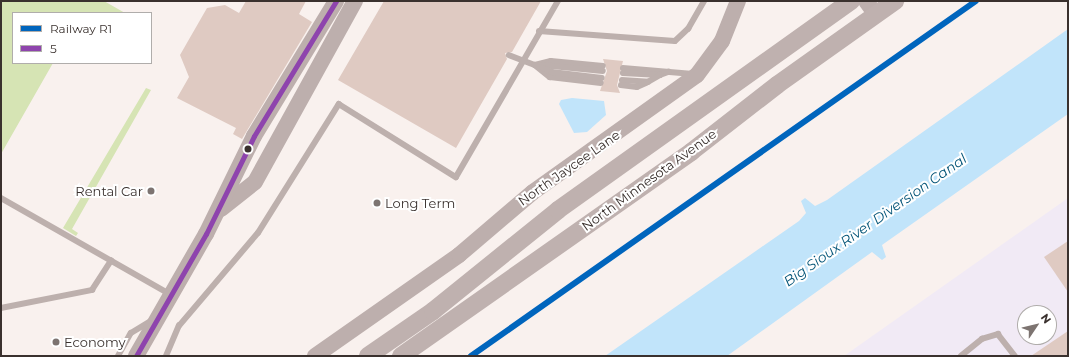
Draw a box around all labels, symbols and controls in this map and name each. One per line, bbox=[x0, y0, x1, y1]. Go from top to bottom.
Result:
legend bbox=[12, 12, 152, 64]
text: Railway R1 bbox=[50, 21, 112, 36]
text: 5 bbox=[50, 41, 57, 56]
street label: North Minnesota Avenue bbox=[579, 126, 719, 234]
street label: North Jaycee Lane bbox=[515, 127, 623, 209]
unlabelled marker bbox=[243, 144, 253, 154]
water label: Big Sioux River Diversion Canal bbox=[780, 150, 970, 290]
place label: Rental Car bbox=[75, 183, 143, 199]
marker: Rental Car bbox=[146, 186, 156, 196]
place label: Long Term bbox=[385, 195, 455, 211]
marker: Long Term bbox=[372, 198, 382, 208]
north arrow bbox=[1017, 305, 1057, 345]
text: N bbox=[1038, 311, 1054, 326]
place label: Economy bbox=[64, 334, 125, 350]
marker: Economy bbox=[51, 337, 61, 347]

